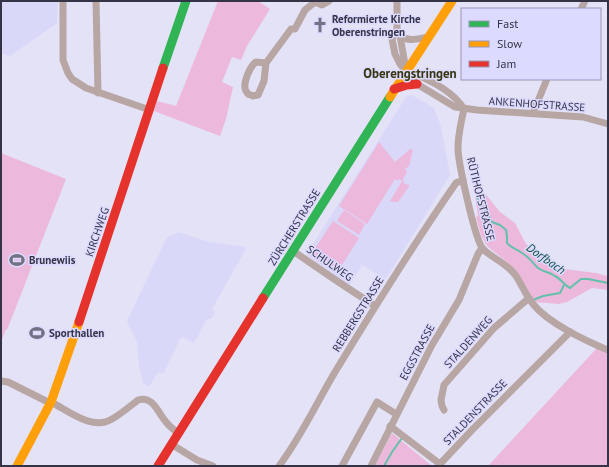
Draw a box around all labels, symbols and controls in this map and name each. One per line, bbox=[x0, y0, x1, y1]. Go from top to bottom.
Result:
legend bbox=[461, 8, 601, 80]
place label: Reformierte Kirche Oberenstringen bbox=[332, 12, 421, 39]
church icon: Reformierte Kirche Oberenstringen bbox=[311, 16, 329, 34]
text: Fast bbox=[497, 16, 518, 31]
text: Slow bbox=[497, 36, 522, 51]
text: Jam bbox=[496, 56, 516, 71]
district label: Oberengstringen bbox=[363, 65, 457, 82]
street label: ANKENHOFSTRASSE bbox=[488, 94, 586, 114]
street label: RÜTIHOFSTRASSE bbox=[464, 156, 498, 242]
street label: ZÜRCHERSTRASSE bbox=[265, 186, 323, 268]
street label: KIRCHWEG bbox=[82, 205, 112, 259]
water label: Dorfbach bbox=[524, 240, 569, 277]
street label: SCHULWEG bbox=[304, 242, 356, 284]
sports icon: Brunewiis bbox=[8, 251, 26, 269]
place label: Brunewiis bbox=[29, 253, 76, 267]
street label: REBBERGSTRASSE bbox=[329, 274, 387, 354]
street label: STALDENWEG bbox=[441, 313, 495, 371]
street label: EGGSTRASSE bbox=[396, 321, 438, 382]
sports icon: Sporthallen bbox=[28, 324, 46, 342]
place label: Sporthallen bbox=[49, 326, 104, 340]
street label: STALDENSTRASSE bbox=[440, 376, 510, 448]

